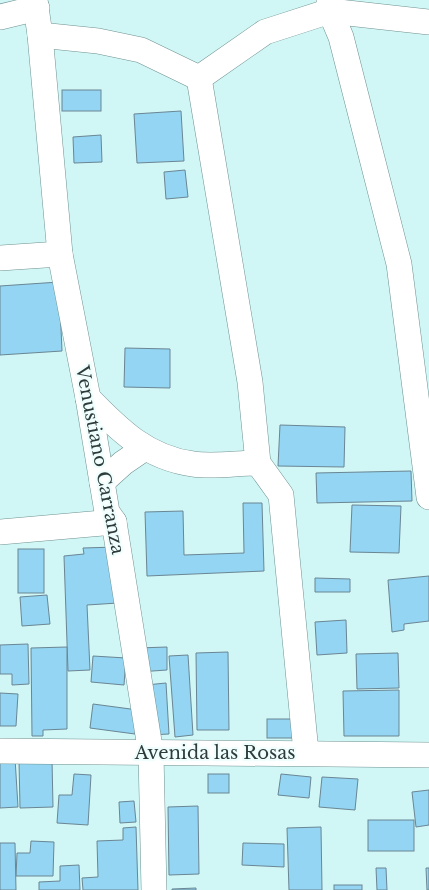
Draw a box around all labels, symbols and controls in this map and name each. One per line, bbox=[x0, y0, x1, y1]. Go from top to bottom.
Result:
street label: Venustiano Carranza bbox=[71, 363, 129, 556]
street label: Avenida las Rosas bbox=[134, 742, 295, 764]

